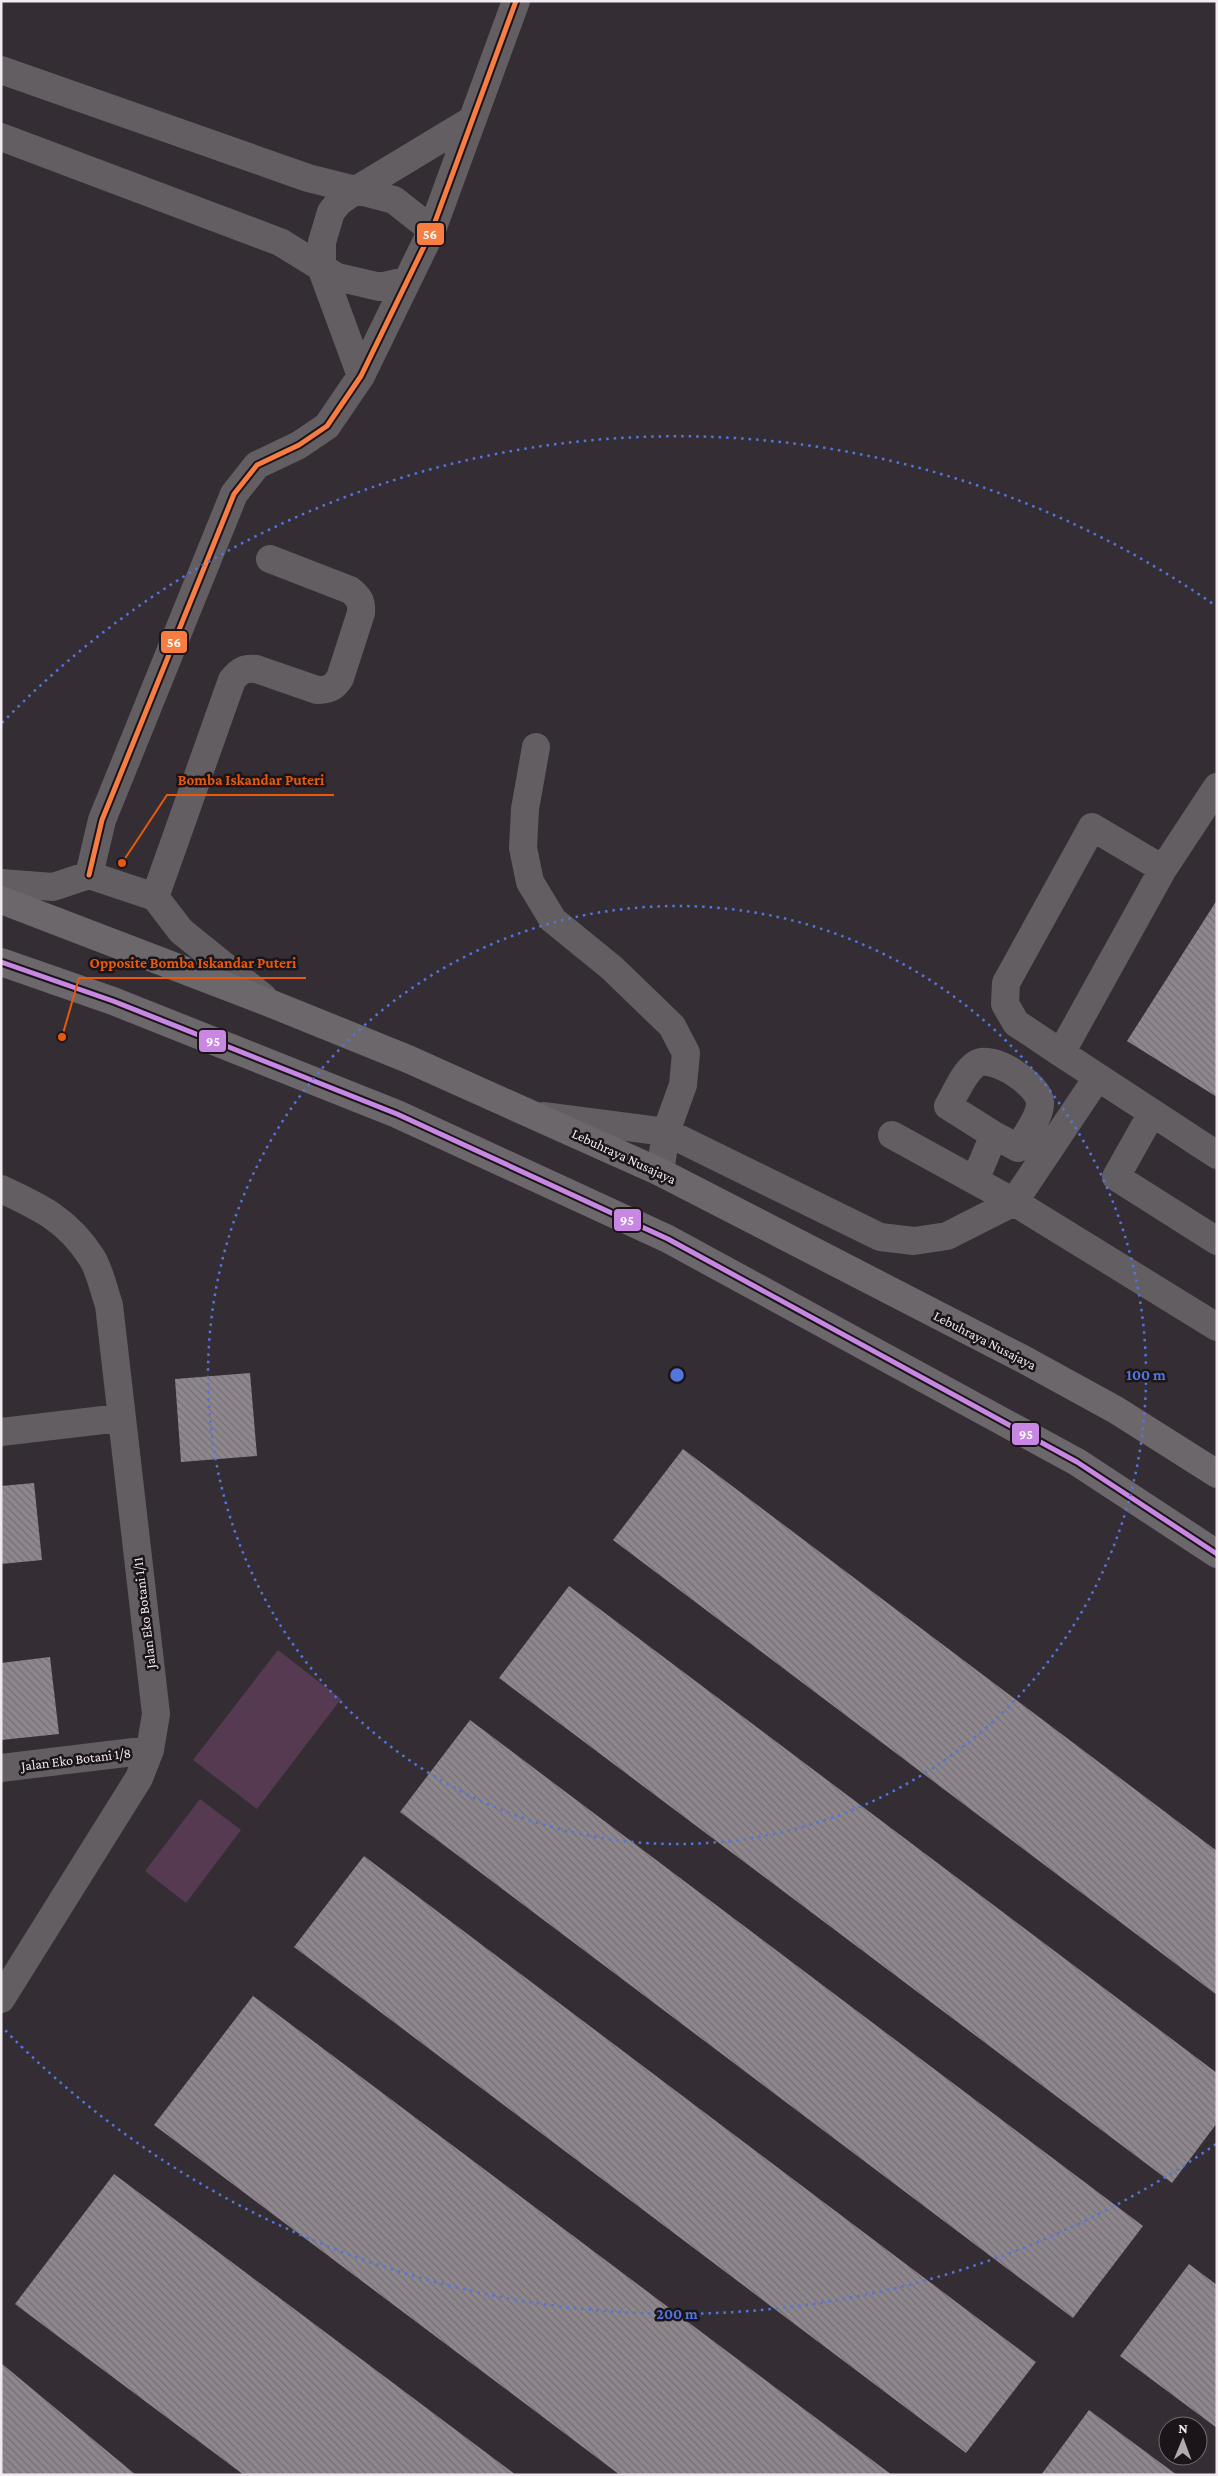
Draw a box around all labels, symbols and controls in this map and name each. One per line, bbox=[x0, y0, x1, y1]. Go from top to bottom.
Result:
line badge: 56 bbox=[416, 222, 445, 246]
text: 56 bbox=[423, 226, 437, 242]
line badge: 56 bbox=[160, 630, 188, 654]
text: 56 bbox=[167, 634, 181, 650]
callout: Bomba Iskandar Puteri bbox=[167, 765, 334, 795]
text: Bomba Iskandar Puteri bbox=[178, 772, 325, 788]
callout: Opposite Bomba Iskandar Puteri bbox=[79, 948, 306, 978]
text: Opposite Bomba Iskandar Puteri bbox=[90, 955, 297, 971]
line badge: 95 bbox=[198, 1029, 227, 1053]
text: 95 bbox=[206, 1033, 220, 1049]
street label: Lebuhraya Nusajaya bbox=[569, 1125, 679, 1188]
line badge: 95 bbox=[613, 1208, 642, 1232]
text: 95 bbox=[620, 1212, 634, 1228]
street label: Lebuhraya Nusajaya bbox=[931, 1307, 1039, 1374]
centre of rings bbox=[668, 1366, 686, 1384]
text: 100 m bbox=[1126, 1367, 1166, 1383]
line badge: 95 bbox=[1011, 1422, 1040, 1446]
text: 95 bbox=[1019, 1426, 1033, 1442]
street label: Jalan Eko Botani 1/11 bbox=[129, 1556, 159, 1672]
street label: Jalan Eko Botani 1/8 bbox=[18, 1744, 132, 1774]
text: 200 m bbox=[656, 2306, 698, 2322]
north arrow bbox=[1158, 2416, 1208, 2466]
text: N bbox=[1178, 2420, 1189, 2436]

